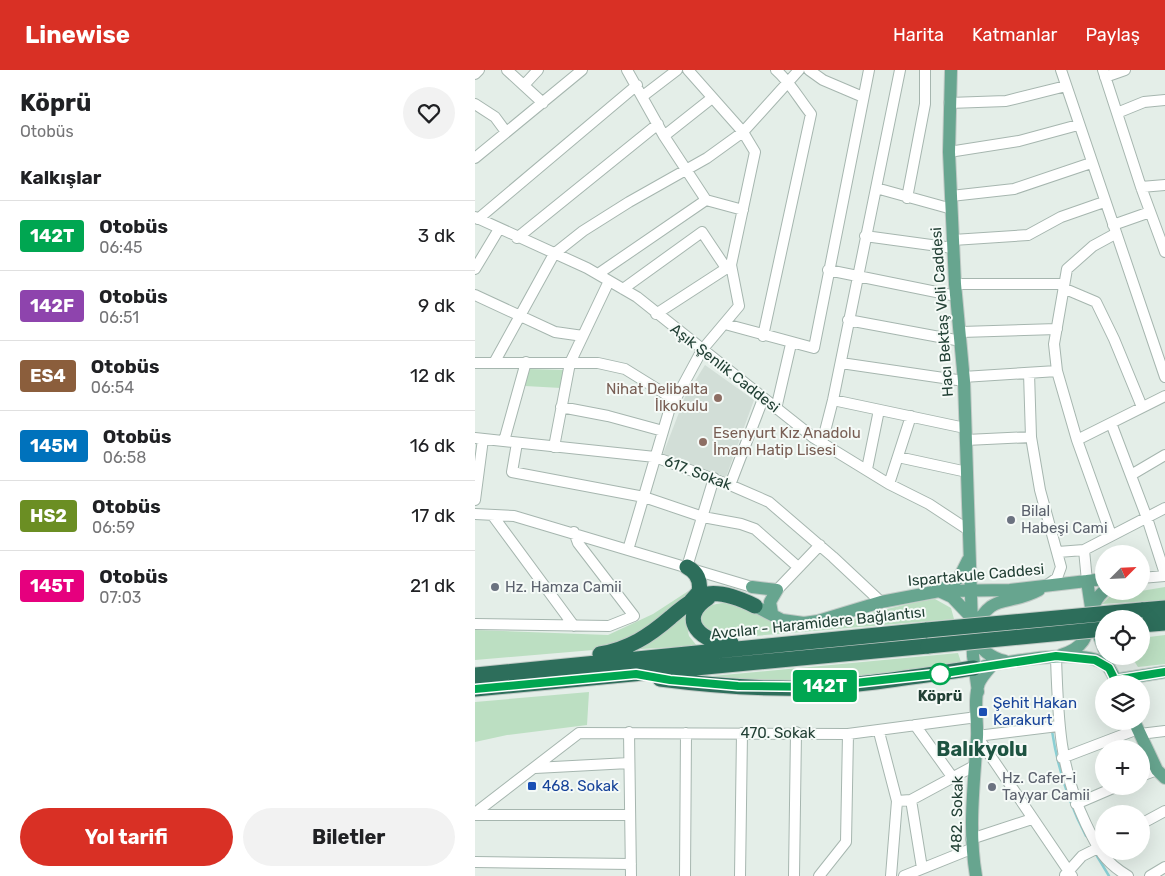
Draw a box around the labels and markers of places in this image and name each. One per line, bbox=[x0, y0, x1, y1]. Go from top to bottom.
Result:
place label: Nihat Delibalta İlkokulu bbox=[606, 380, 708, 415]
marker: Nihat Delibalta İlkokulu bbox=[712, 392, 724, 404]
place label: Esenyurt Kız Anadolu İmam Hatip Lisesi bbox=[713, 424, 861, 459]
marker: Esenyurt Kız Anadolu İmam Hatip Lisesi bbox=[697, 436, 709, 448]
place label: Bilal Habeşi Cami bbox=[1021, 502, 1108, 537]
marker: Bilal Habeşi Cami bbox=[1005, 514, 1017, 526]
place label: Hz. Hamza Camii bbox=[505, 578, 622, 596]
marker: Hz. Hamza Camii bbox=[489, 581, 501, 593]
marker: Köprü bbox=[929, 663, 951, 685]
place label: Köprü bbox=[918, 687, 962, 705]
place label: Şehit Hakan Karakurt bbox=[993, 694, 1077, 729]
marker: Şehit Hakan Karakurt bbox=[977, 706, 989, 718]
place label: Hz. Cafer-i Tayyar Camii bbox=[1002, 769, 1090, 804]
place label: 468. Sokak bbox=[542, 777, 619, 795]
marker: 468. Sokak bbox=[526, 780, 538, 792]
marker: Hz. Cafer-i Tayyar Camii bbox=[986, 781, 998, 793]

